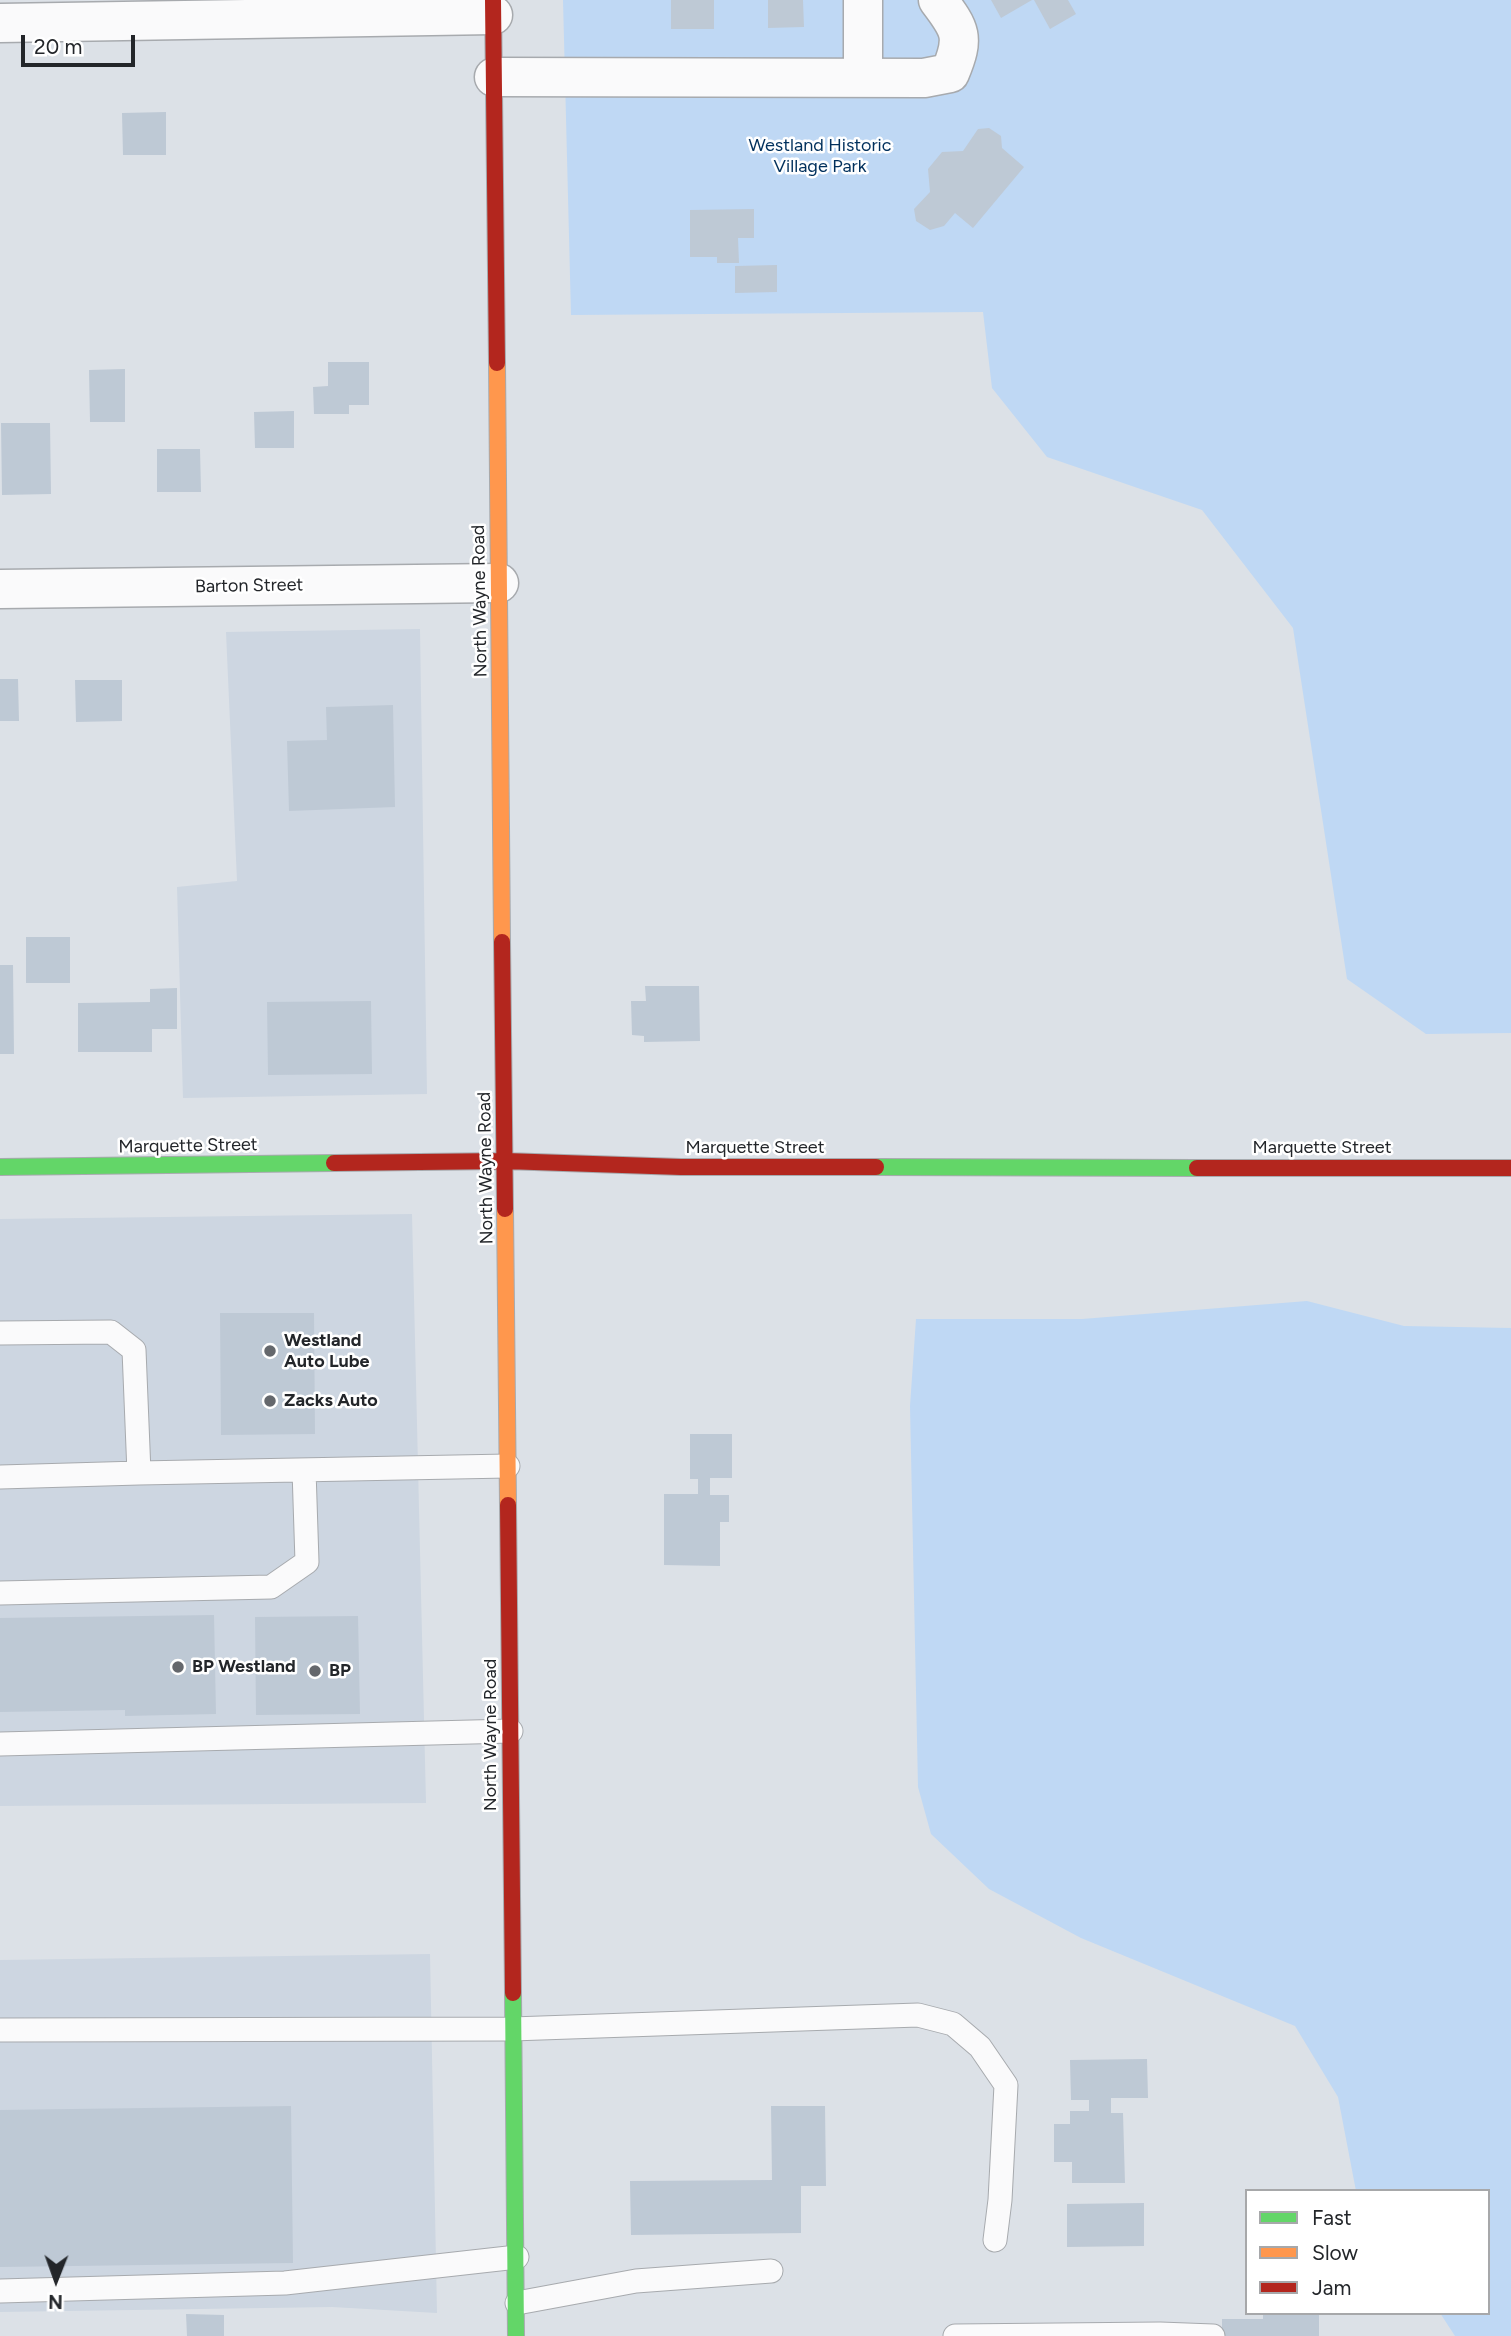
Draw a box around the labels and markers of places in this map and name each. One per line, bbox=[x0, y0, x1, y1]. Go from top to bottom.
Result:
place label: Westland Auto Lube bbox=[284, 1330, 369, 1372]
marker: Westland Auto Lube bbox=[262, 1343, 278, 1359]
place label: Zacks Auto bbox=[284, 1390, 378, 1412]
marker: Zacks Auto bbox=[262, 1393, 278, 1409]
place label: BP Westland bbox=[192, 1656, 296, 1678]
marker: BP Westland bbox=[170, 1659, 186, 1675]
place label: BP bbox=[329, 1660, 351, 1682]
marker: BP bbox=[307, 1663, 323, 1679]

